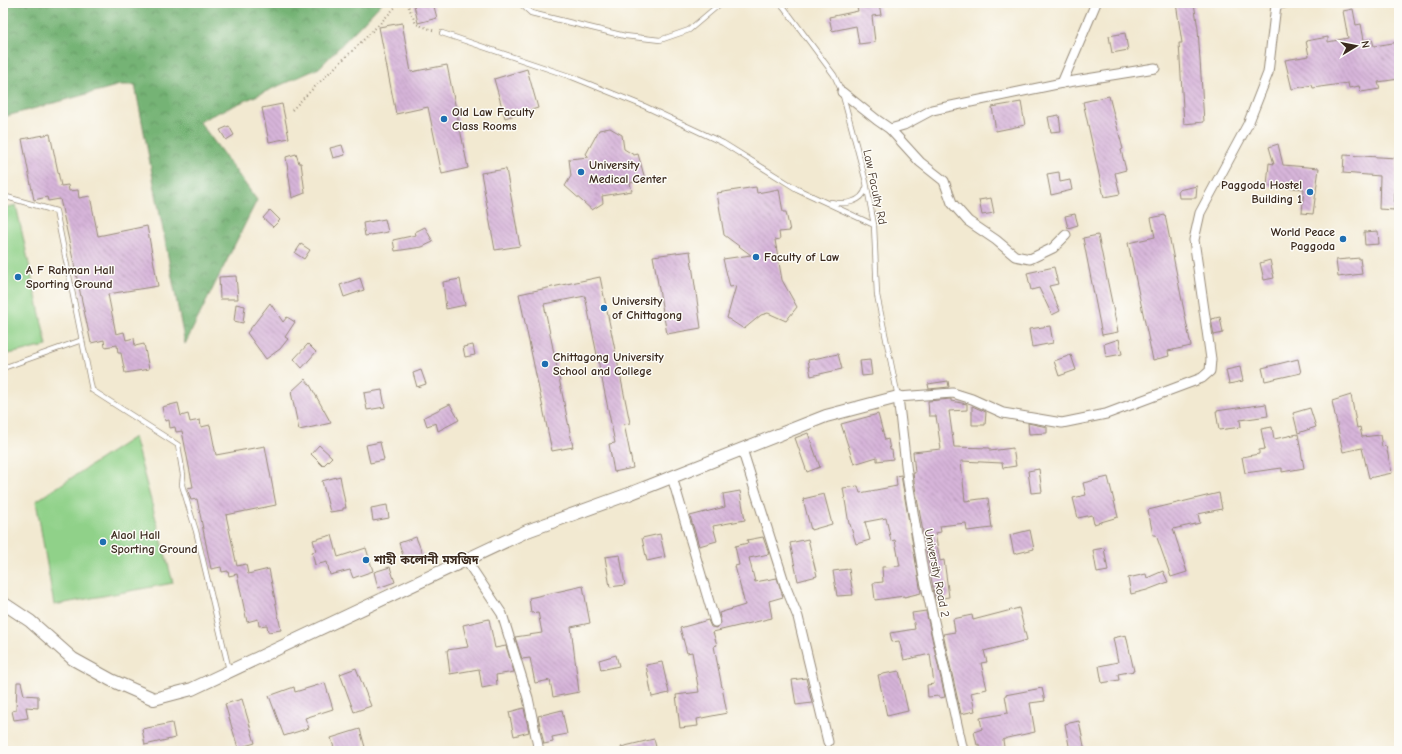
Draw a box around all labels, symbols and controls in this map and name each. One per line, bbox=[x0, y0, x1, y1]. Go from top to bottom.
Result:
north arrow bbox=[1336, 26, 1376, 66]
text: N bbox=[1358, 40, 1372, 49]
place label: Old Law Faculty Class Rooms bbox=[452, 105, 535, 133]
marker: Old Law Faculty Class Rooms bbox=[439, 114, 449, 124]
street label: Law Faculty Rd bbox=[860, 148, 890, 226]
place label: University Medical Center bbox=[589, 158, 667, 186]
marker: University Medical Center bbox=[576, 167, 586, 177]
place label: Paggoda Hostel Building 1 bbox=[1221, 178, 1302, 206]
marker: Paggoda Hostel Building 1 bbox=[1305, 187, 1315, 197]
place label: World Peace Paggoda bbox=[1271, 225, 1335, 253]
marker: World Peace Paggoda bbox=[1338, 234, 1348, 244]
place label: Faculty of Law bbox=[764, 250, 839, 264]
marker: Faculty of Law bbox=[751, 252, 761, 262]
place label: A F Rahman Hall Sporting Ground bbox=[26, 263, 114, 291]
marker: A F Rahman Hall Sporting Ground bbox=[13, 272, 23, 282]
place label: University of Chittagong bbox=[612, 294, 682, 322]
marker: University of Chittagong bbox=[599, 303, 609, 313]
place label: Chittagong University School and College bbox=[553, 350, 664, 378]
marker: Chittagong University School and College bbox=[540, 359, 550, 369]
place label: Alaol Hall Sporting Ground bbox=[111, 528, 197, 556]
street label: University Road 2 bbox=[922, 528, 952, 618]
marker: Alaol Hall Sporting Ground bbox=[98, 537, 108, 547]
place label: শাহী কলোনী মসজিদ bbox=[373, 552, 479, 567]
marker: শাহী কলোনী মসজিদ bbox=[361, 555, 371, 565]

